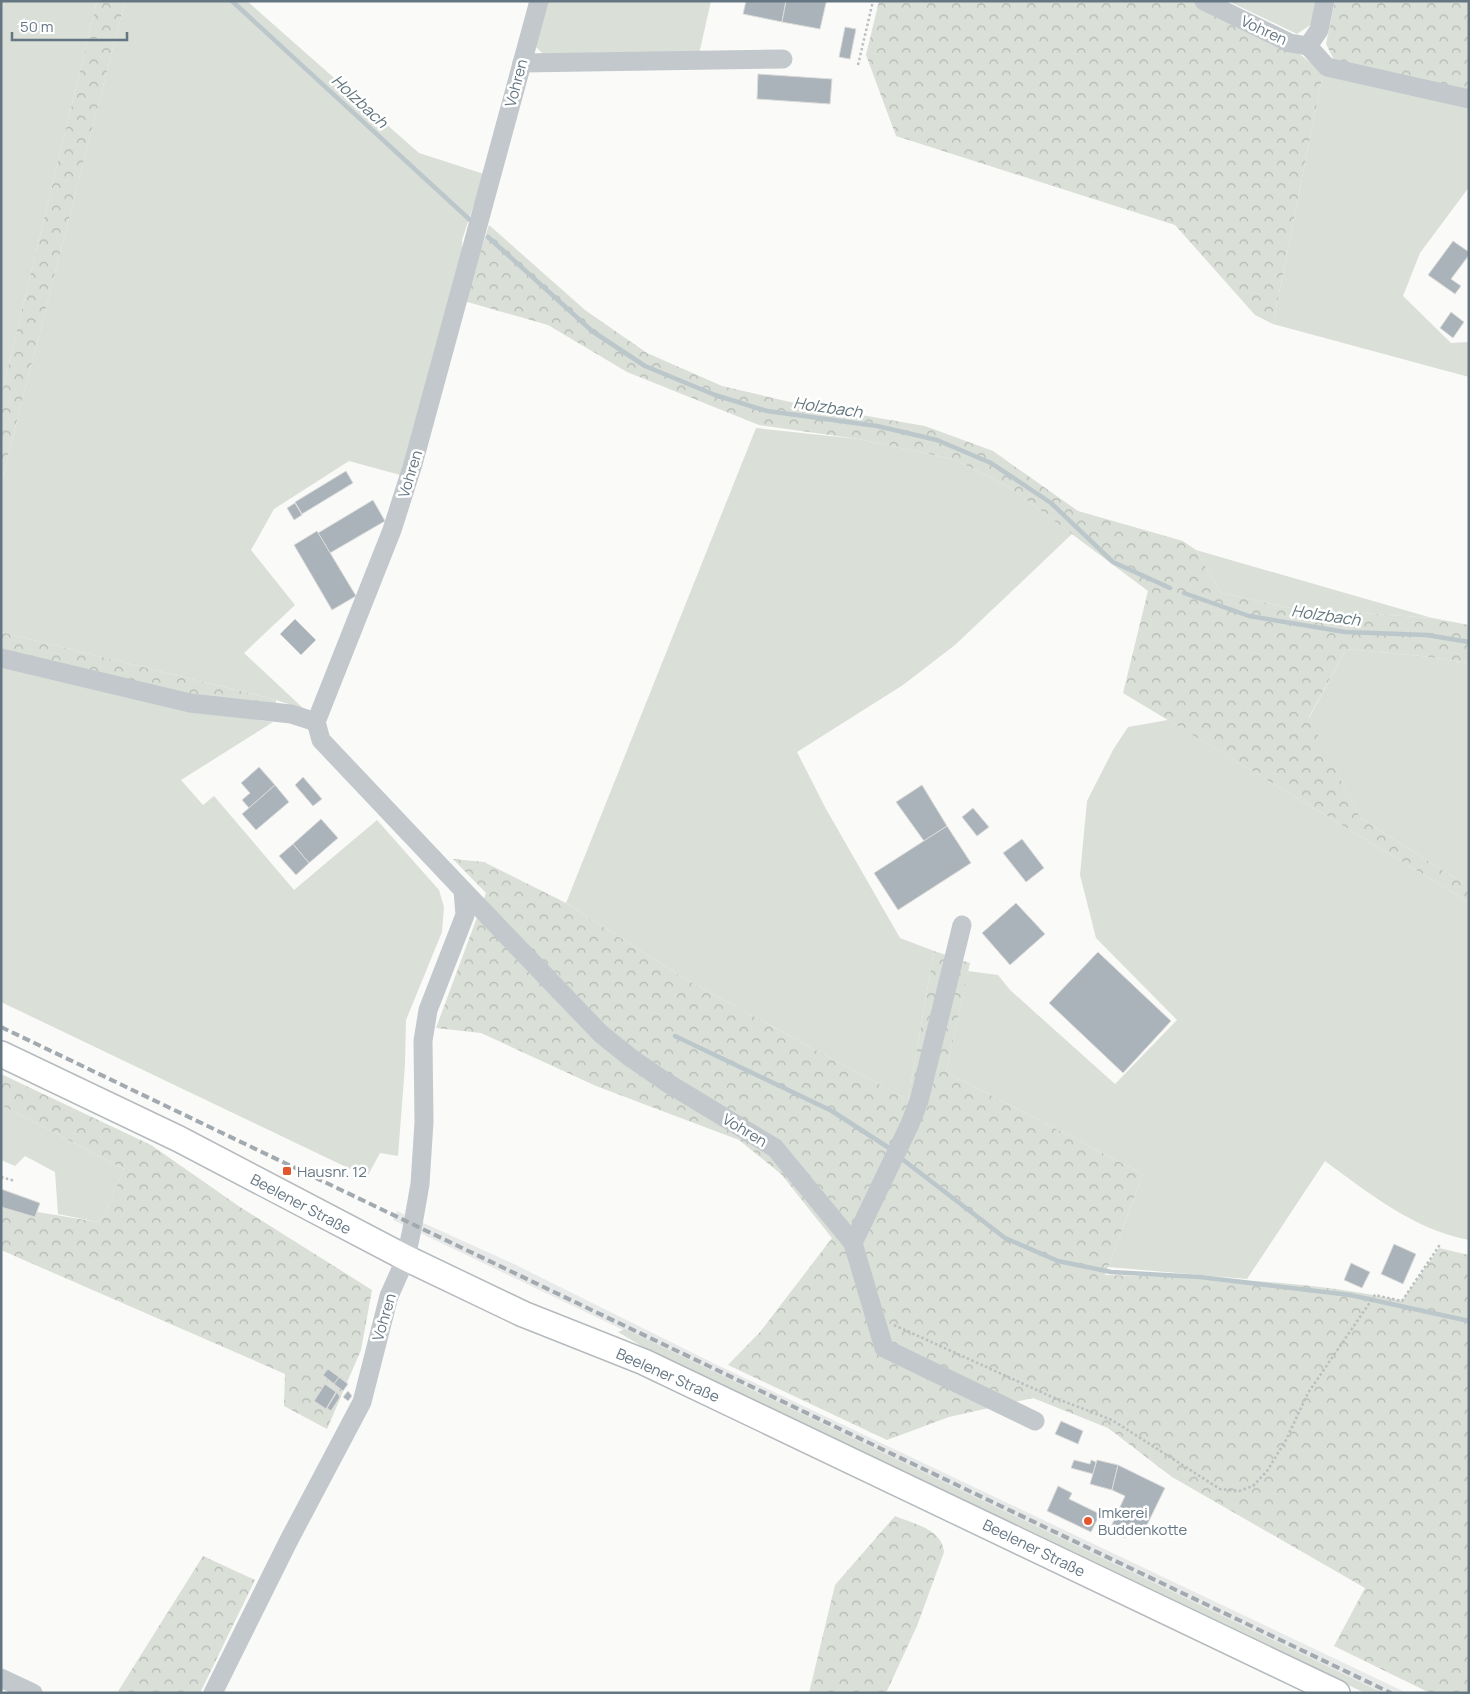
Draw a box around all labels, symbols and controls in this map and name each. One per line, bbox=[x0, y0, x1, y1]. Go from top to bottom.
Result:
scale bar bbox=[12, 10, 128, 42]
street label: Vohren bbox=[1238, 10, 1291, 50]
text: 50 m bbox=[20, 16, 54, 37]
street label: Vohren bbox=[500, 57, 532, 109]
water label: Holzbach bbox=[327, 69, 393, 133]
water label: Holzbach bbox=[792, 391, 864, 423]
street label: Vohren bbox=[393, 448, 427, 500]
water label: Holzbach bbox=[1290, 599, 1362, 631]
street label: Vohren bbox=[719, 1108, 771, 1152]
place label: Hausnr. 12 bbox=[297, 1161, 367, 1182]
marker: Hausnr. 12 bbox=[281, 1165, 293, 1177]
street label: Beelener Straße bbox=[247, 1169, 355, 1239]
street label: Vohren bbox=[367, 1291, 401, 1343]
street label: Beelener Straße bbox=[613, 1343, 723, 1407]
place label: Imkerei Buddenkotte bbox=[1098, 1502, 1188, 1540]
street label: Beelener Straße bbox=[979, 1514, 1089, 1582]
marker: Imkerei Buddenkotte bbox=[1082, 1515, 1094, 1527]

